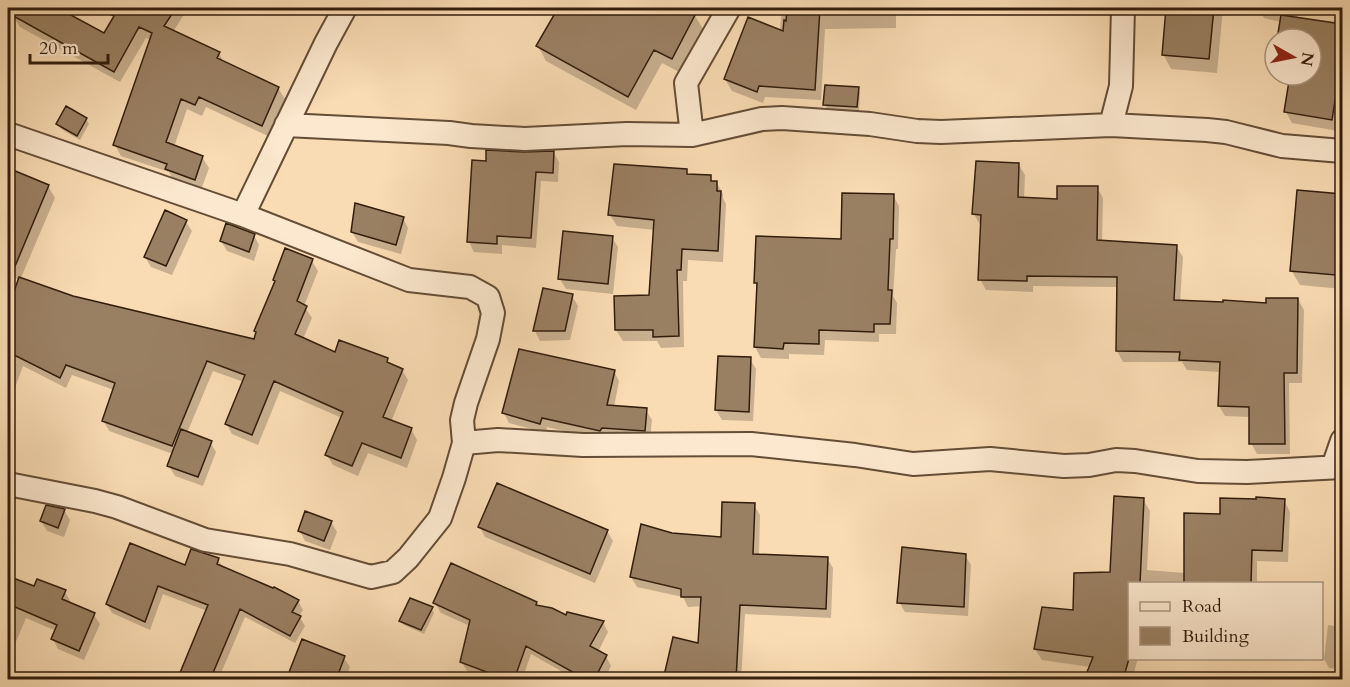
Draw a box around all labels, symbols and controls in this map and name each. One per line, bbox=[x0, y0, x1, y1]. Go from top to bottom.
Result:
scale bar bbox=[30, 27, 108, 65]
north arrow bbox=[1263, 27, 1323, 87]
text: 20 m bbox=[39, 36, 78, 61]
text: N bbox=[1295, 51, 1319, 68]
legend bbox=[1128, 582, 1323, 660]
text: Road bbox=[1182, 594, 1222, 619]
text: Building bbox=[1182, 624, 1250, 649]

